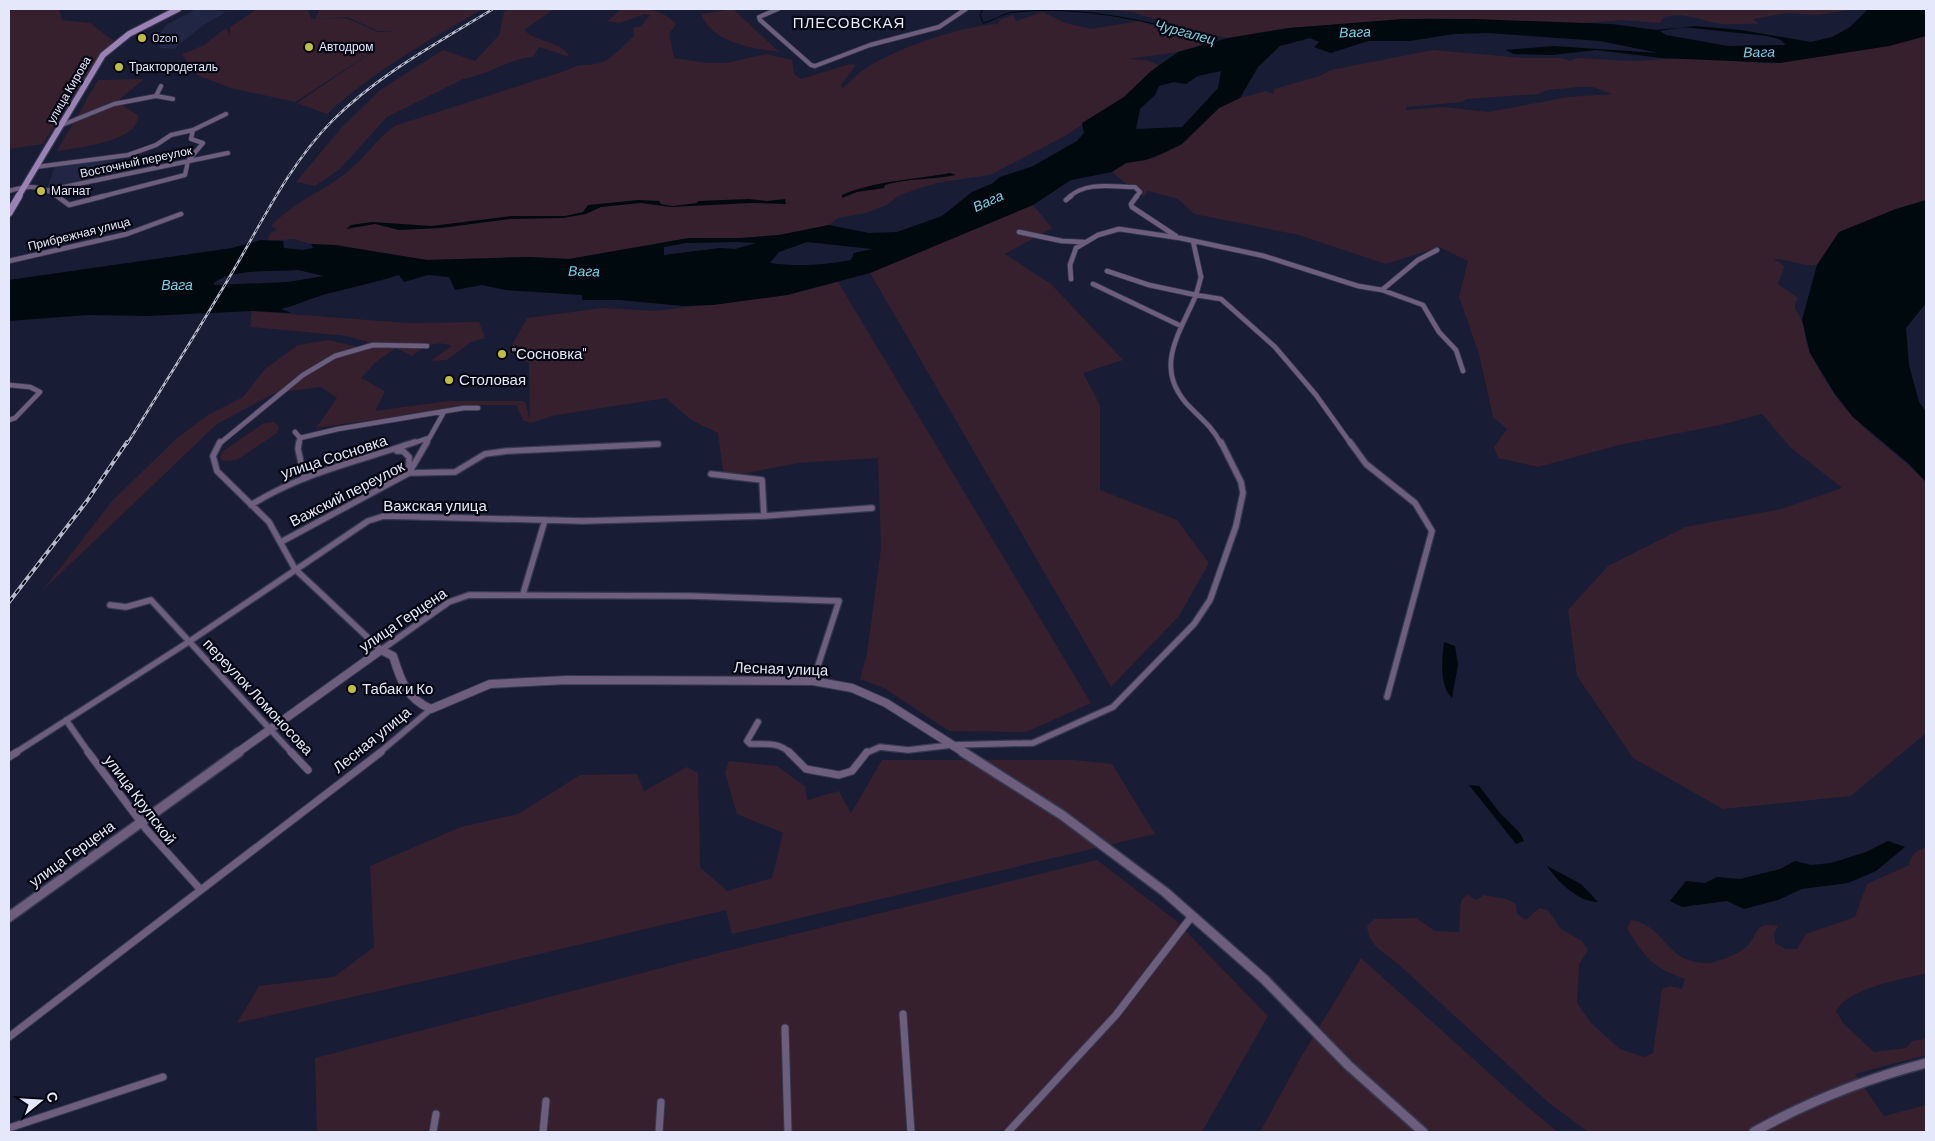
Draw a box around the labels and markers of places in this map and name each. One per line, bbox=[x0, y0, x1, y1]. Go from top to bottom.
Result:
place label: Ozon bbox=[152, 30, 178, 44]
marker: Ozon bbox=[136, 32, 148, 44]
place label: Автодром bbox=[319, 39, 374, 54]
marker: Автодром bbox=[303, 41, 315, 53]
place label: Трактородеталь bbox=[129, 59, 218, 74]
marker: Трактородеталь bbox=[113, 61, 125, 73]
place label: Магнат bbox=[51, 183, 91, 197]
marker: Магнат bbox=[35, 185, 47, 197]
place label: "Сосновка" bbox=[512, 344, 586, 362]
marker: "Сосновка" bbox=[496, 348, 508, 360]
place label: Столовая bbox=[459, 370, 526, 388]
marker: Столовая bbox=[443, 374, 455, 386]
place label: Табак и Ко bbox=[362, 679, 433, 697]
marker: Табак и Ко bbox=[346, 683, 358, 695]

